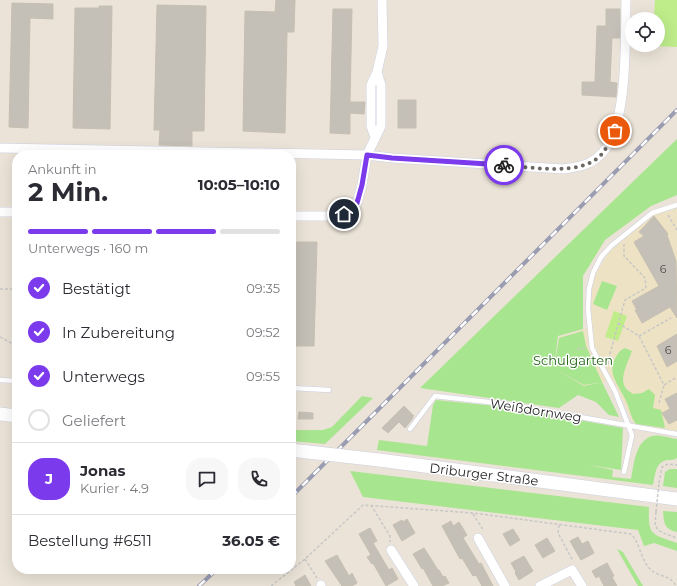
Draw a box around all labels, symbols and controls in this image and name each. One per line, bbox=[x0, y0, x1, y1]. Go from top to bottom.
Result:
map controls bbox=[625, 12, 665, 52]
button: locate bbox=[625, 12, 665, 52]
pin bbox=[598, 114, 632, 148]
icon: bag bbox=[604, 120, 626, 142]
courier bbox=[484, 145, 524, 185]
icon: bike bbox=[493, 154, 515, 176]
text: Ankunft in bbox=[28, 161, 97, 177]
text: 10:05–10:10 bbox=[198, 175, 280, 194]
text: 2 Min. bbox=[28, 176, 108, 208]
pin bbox=[327, 197, 361, 231]
icon: home bbox=[333, 203, 355, 225]
text: Unterwegs · 160 m bbox=[28, 240, 148, 256]
house number: 6 bbox=[660, 262, 667, 276]
icon: check bbox=[28, 277, 50, 299]
text: Bestätigt bbox=[62, 279, 131, 298]
text: 09:35 bbox=[246, 280, 280, 296]
icon: check bbox=[28, 321, 50, 343]
text: In Zubereitung bbox=[62, 323, 175, 342]
text: 09:52 bbox=[246, 324, 280, 340]
house number: 6 bbox=[665, 343, 672, 357]
park label: Schulgarten bbox=[533, 352, 613, 368]
icon: check bbox=[28, 365, 50, 387]
text: Unterwegs bbox=[62, 367, 145, 386]
text: 09:55 bbox=[246, 368, 280, 384]
street label: Weißdornweg bbox=[489, 395, 583, 425]
text: Geliefert bbox=[62, 411, 126, 430]
button: chat bbox=[186, 458, 228, 500]
button: phone bbox=[238, 458, 280, 500]
street label: Driburger Straße bbox=[429, 459, 539, 489]
text: Jonas bbox=[80, 461, 126, 480]
text: J bbox=[45, 469, 53, 488]
text: Kurier · 4.9 bbox=[80, 480, 149, 496]
text: Bestellung #6511 bbox=[28, 531, 152, 550]
text: 36.05 € bbox=[222, 531, 280, 550]

